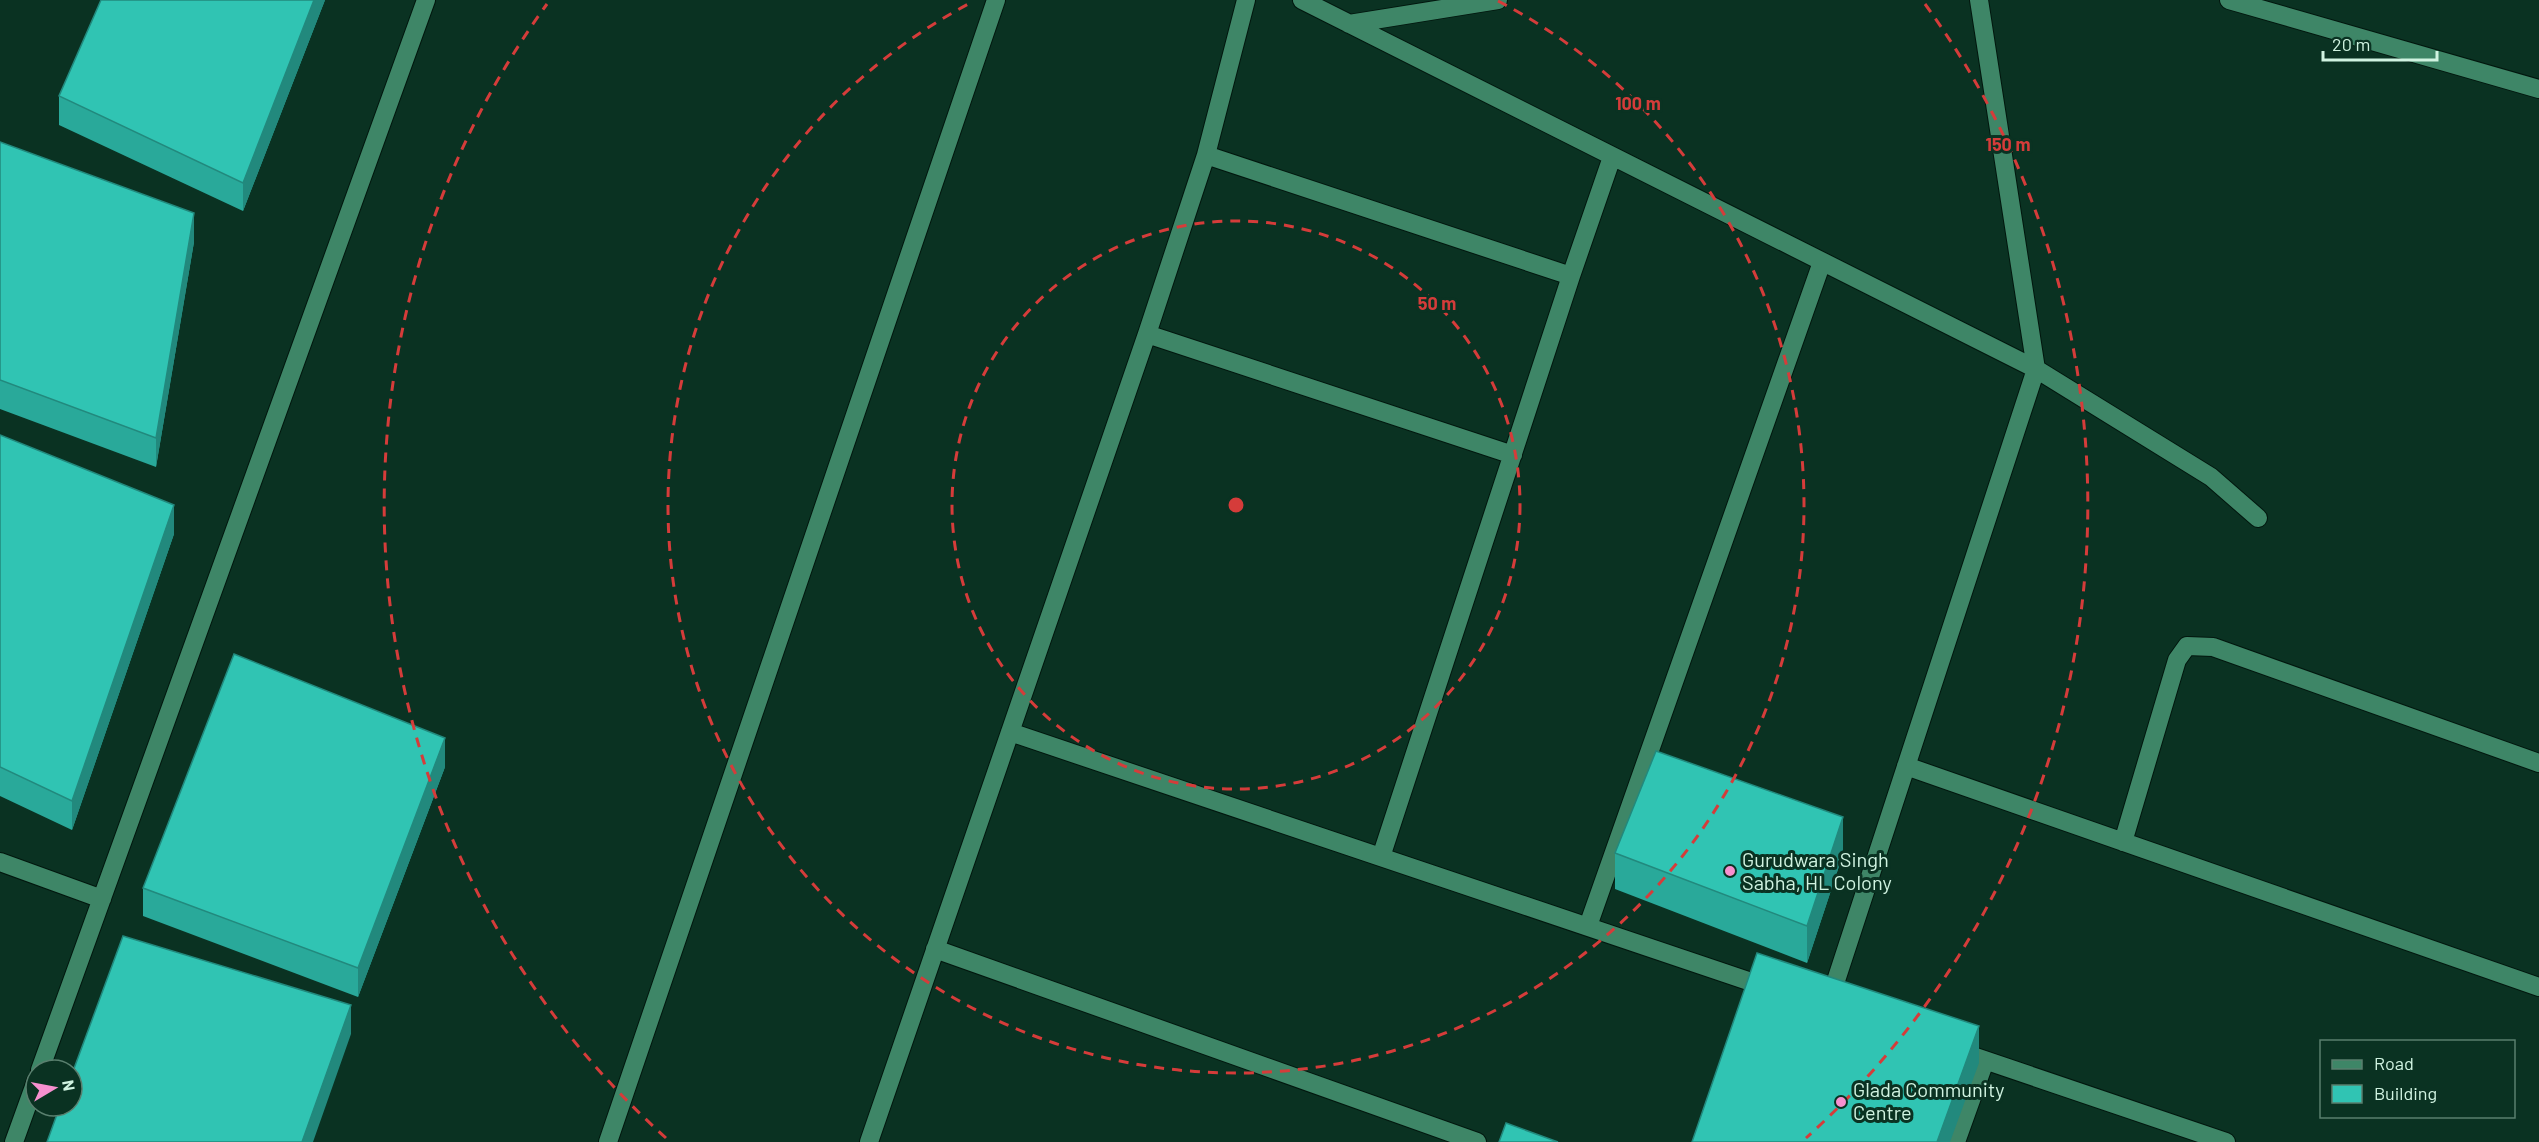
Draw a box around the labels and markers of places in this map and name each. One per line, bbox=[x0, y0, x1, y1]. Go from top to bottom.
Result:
centre of rings bbox=[1226, 495, 1246, 515]
place label: Gurudwara Singh Sabha, HL Colony bbox=[1742, 847, 1892, 894]
marker: Gurudwara Singh Sabha, HL Colony bbox=[1723, 864, 1737, 878]
place label: Glada Community Centre bbox=[1853, 1077, 2004, 1124]
marker: Glada Community Centre bbox=[1834, 1095, 1848, 1109]

